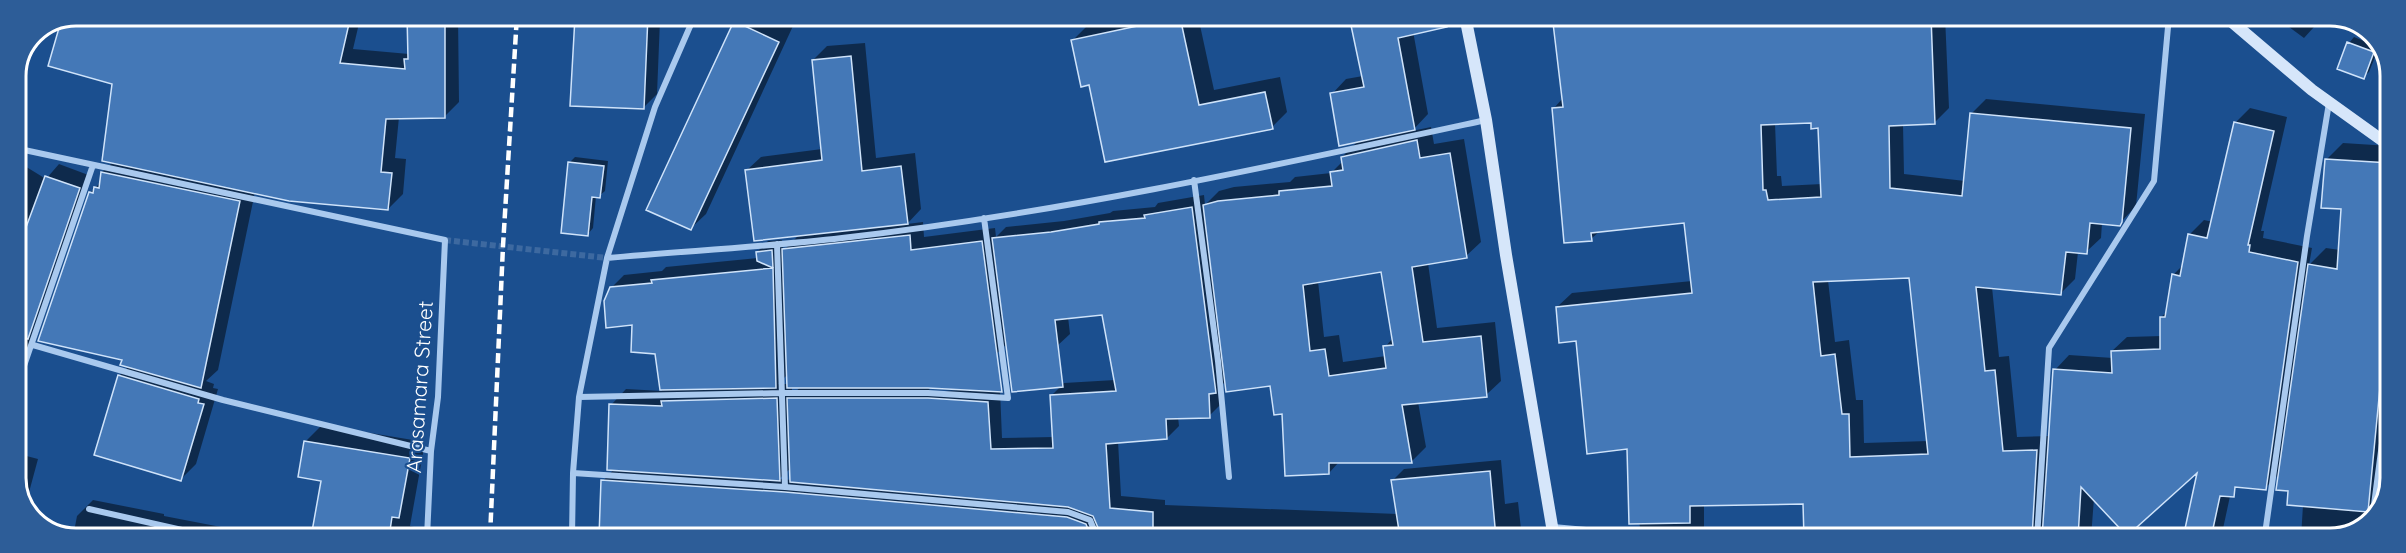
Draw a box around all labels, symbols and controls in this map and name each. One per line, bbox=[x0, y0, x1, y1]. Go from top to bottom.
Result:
street label: Arasamara Street bbox=[400, 300, 438, 474]

